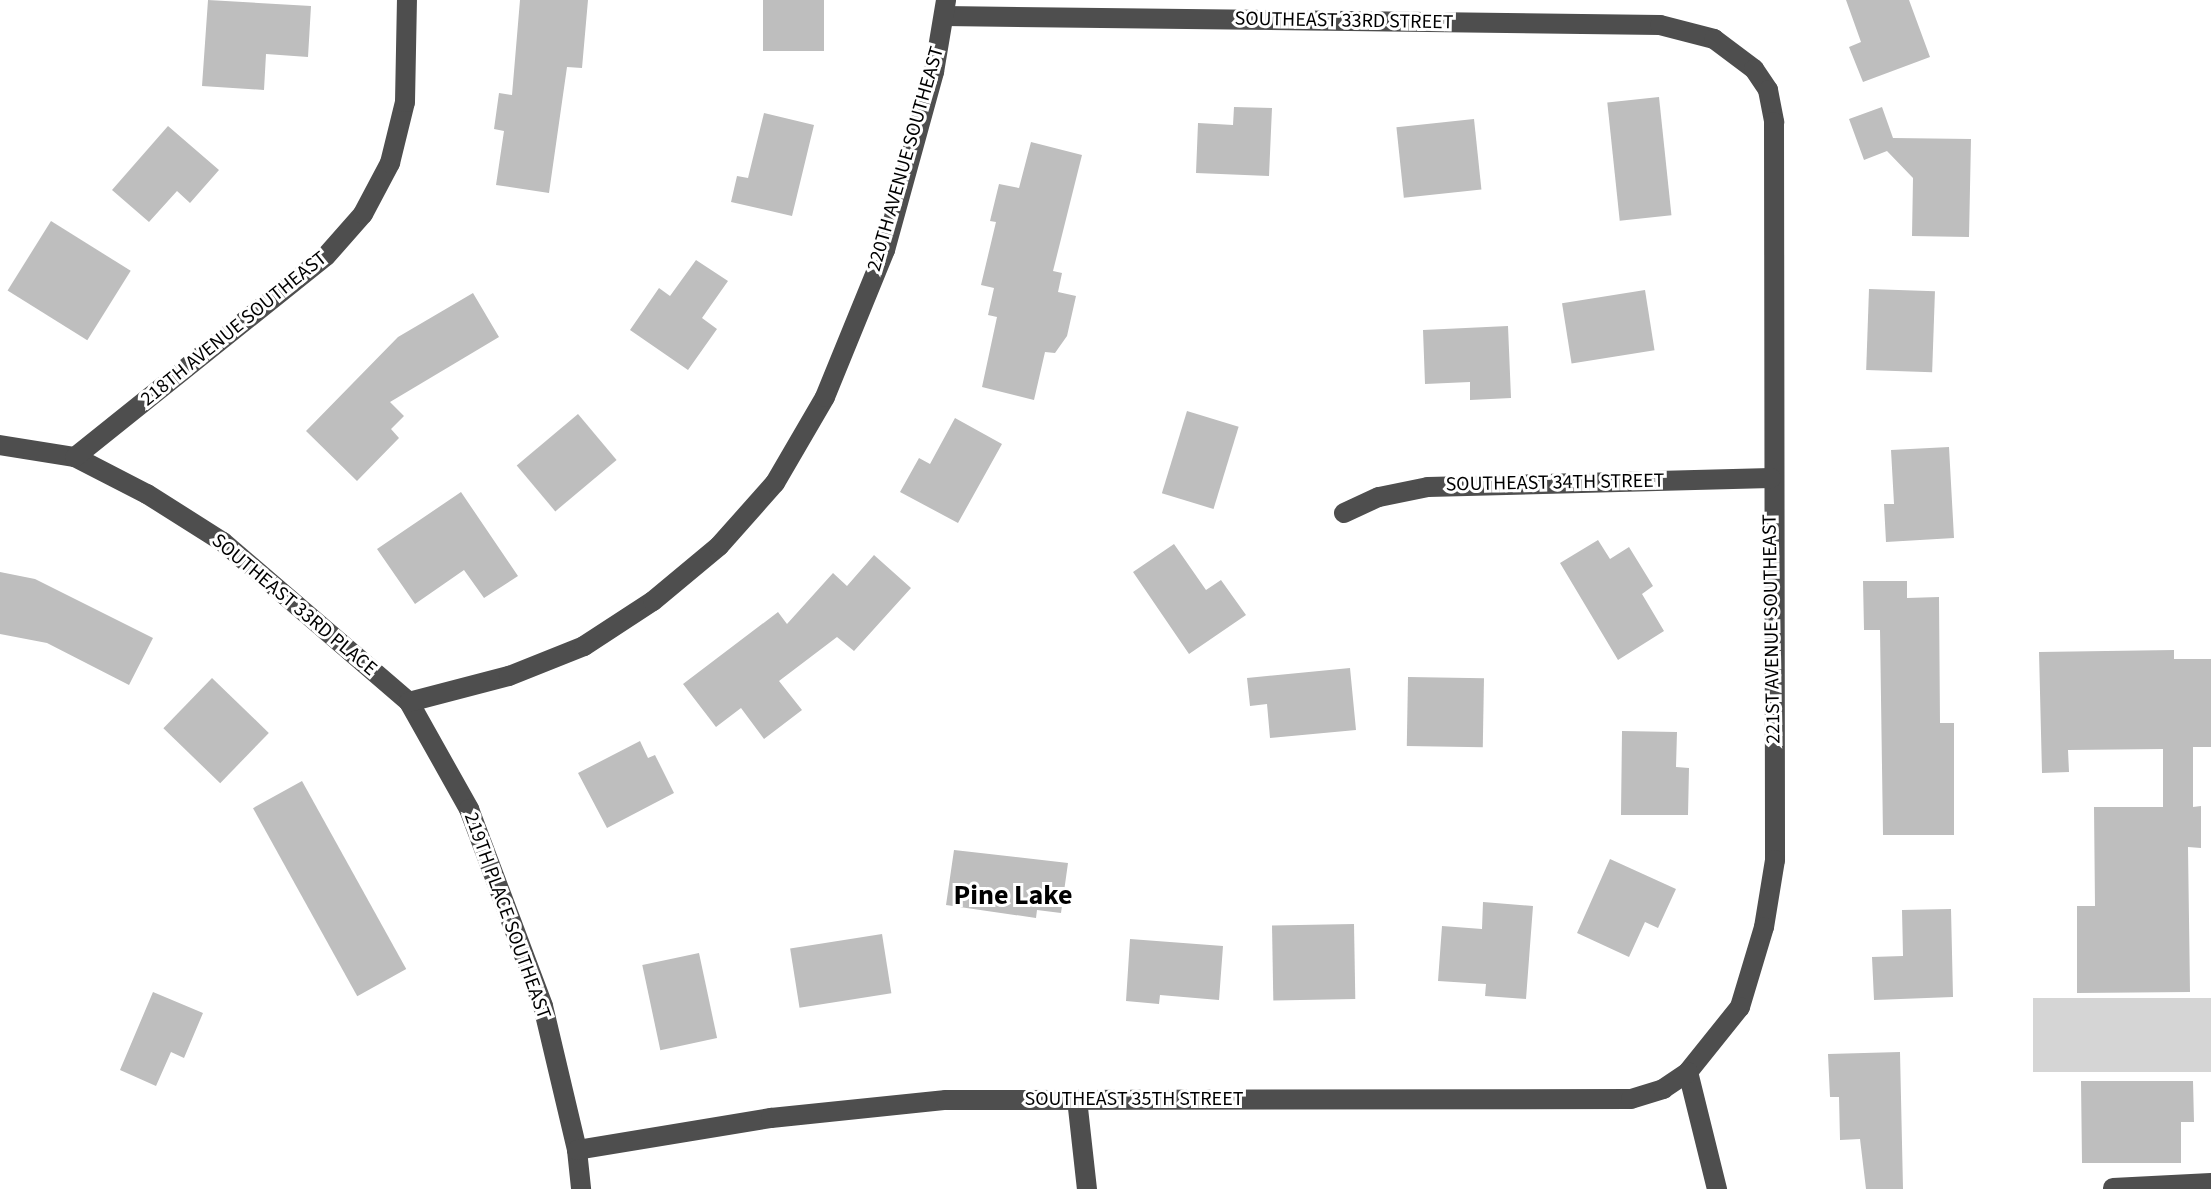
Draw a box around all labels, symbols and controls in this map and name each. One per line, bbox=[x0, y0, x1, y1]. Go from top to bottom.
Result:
street label: SOUTHEAST 33RD STREET bbox=[1234, 7, 1454, 35]
street label: 220TH AVENUE SOUTHEAST bbox=[862, 44, 950, 274]
street label: 218TH AVENUE SOUTHEAST bbox=[136, 247, 332, 411]
street label: SOUTHEAST 34TH STREET bbox=[1445, 469, 1665, 497]
street label: 221ST AVENUE SOUTHEAST bbox=[1758, 514, 1786, 744]
street label: SOUTHEAST 33RD PLACE bbox=[207, 529, 381, 681]
street label: 219TH PLACE SOUTHEAST bbox=[458, 809, 556, 1023]
district label: Pine Lake bbox=[954, 878, 1072, 912]
street label: SOUTHEAST 35TH STREET bbox=[1025, 1087, 1243, 1111]

